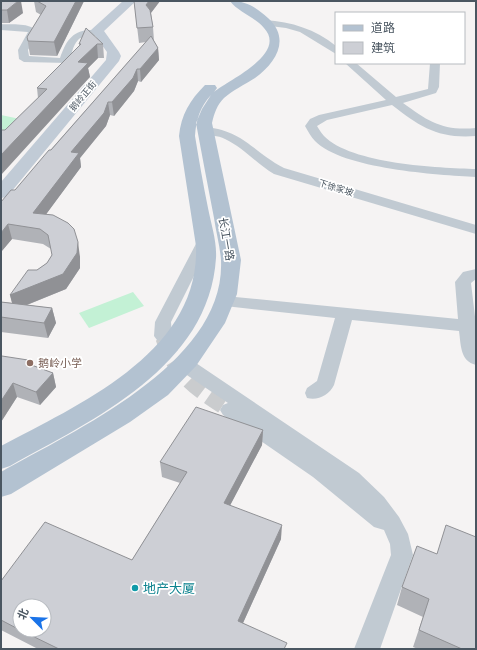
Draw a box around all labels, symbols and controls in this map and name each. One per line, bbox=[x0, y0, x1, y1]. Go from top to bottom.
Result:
legend bbox=[335, 12, 465, 64]
text: 道路 bbox=[371, 21, 395, 35]
text: 建筑 bbox=[371, 41, 395, 55]
street label: 鹅岭正街 bbox=[67, 78, 98, 113]
street label: 下徐家坡 bbox=[317, 178, 355, 198]
street label: 长江一路 bbox=[216, 216, 236, 262]
place label: 鹅岭小学 bbox=[38, 357, 82, 370]
marker: 鹅岭小学 bbox=[25, 358, 35, 368]
place label: 地产大厦 bbox=[143, 581, 195, 596]
marker: 地产大厦 bbox=[130, 583, 140, 593]
north arrow bbox=[12, 598, 52, 638]
text: 北 bbox=[15, 606, 31, 622]

